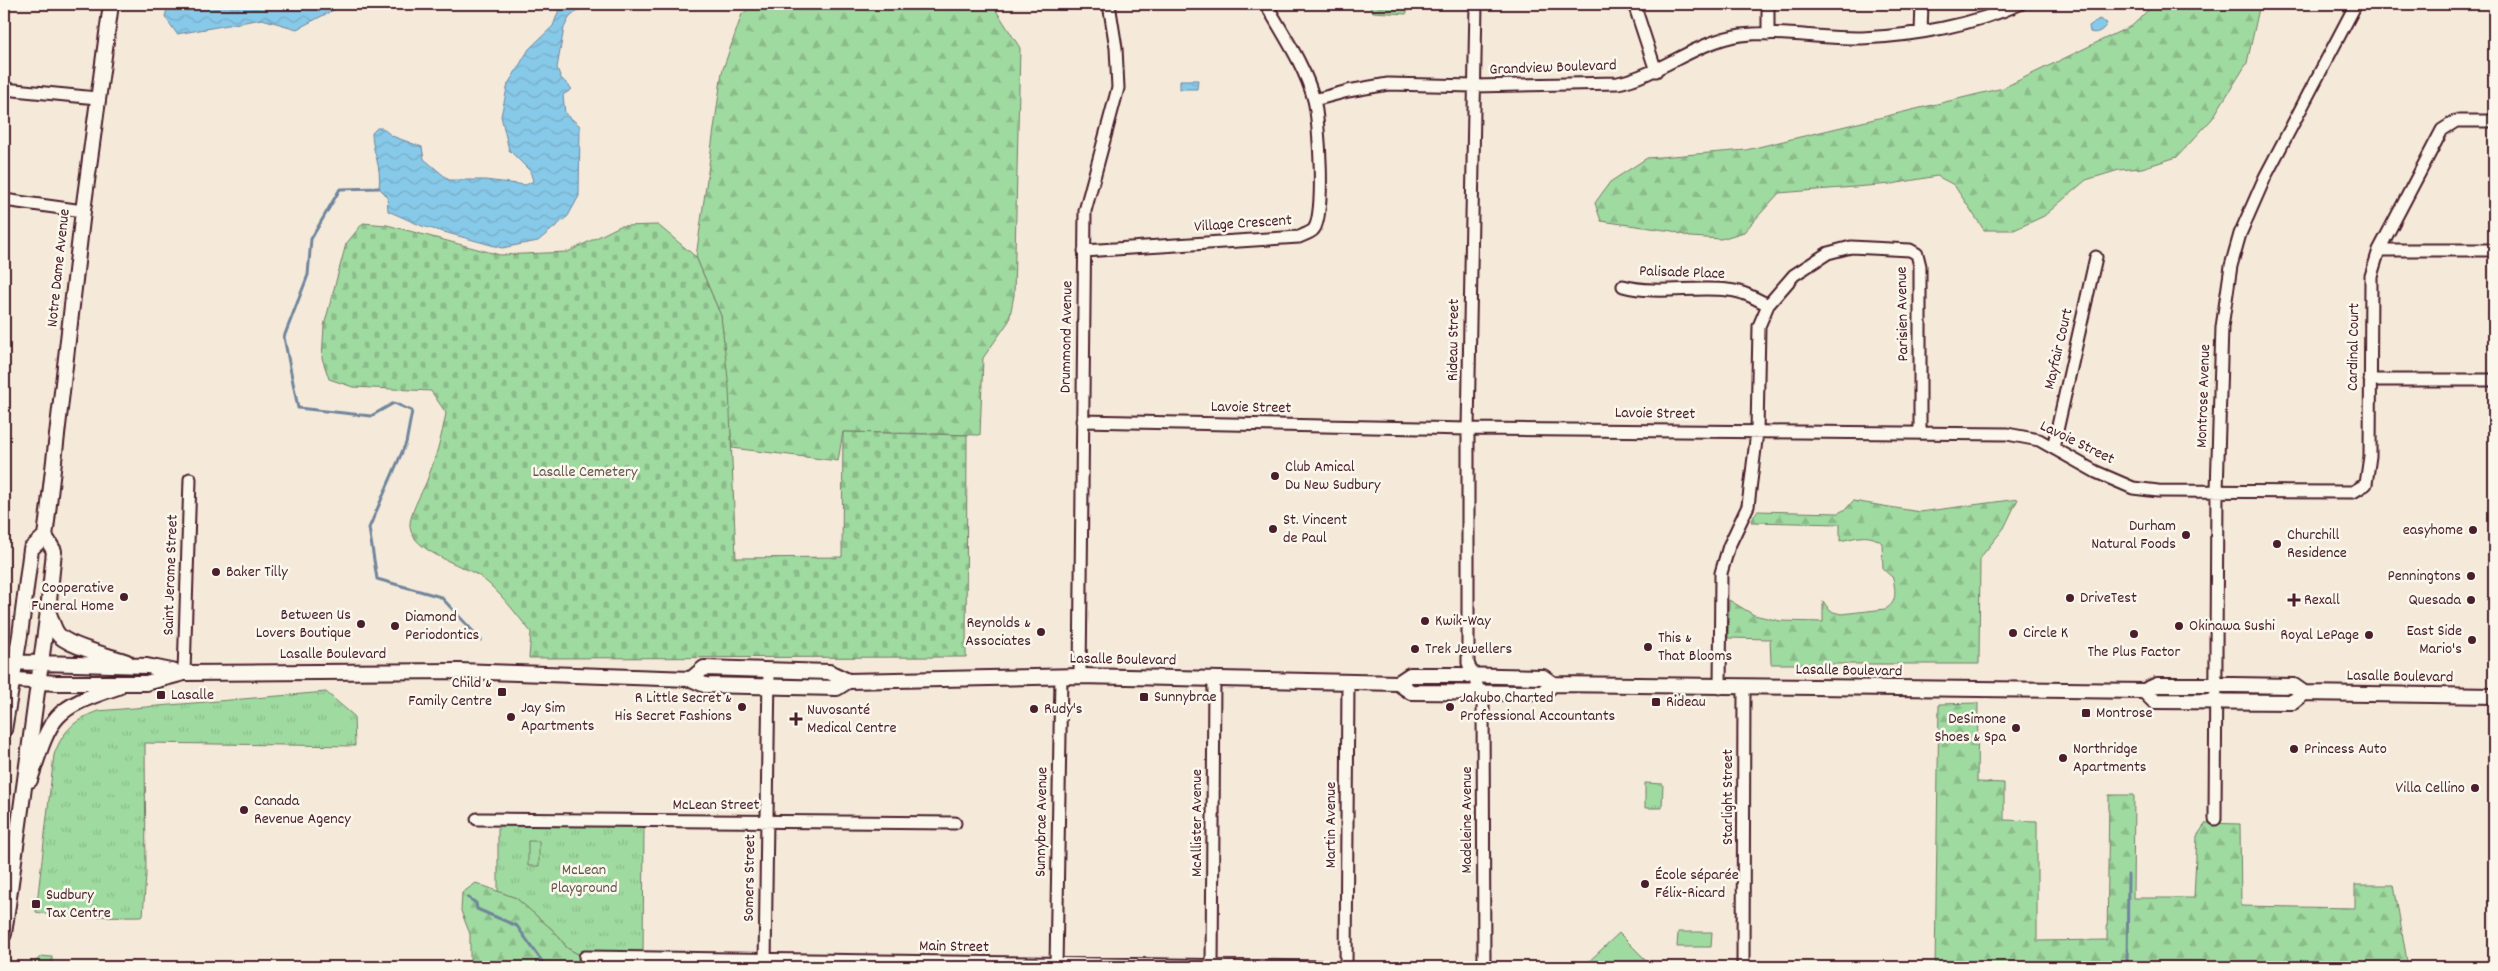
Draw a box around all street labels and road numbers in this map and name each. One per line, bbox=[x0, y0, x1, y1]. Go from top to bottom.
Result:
street label: Grandview Boulevard bbox=[1489, 54, 1617, 82]
street label: Notre Dame Avenue bbox=[41, 208, 77, 328]
street label: Village Crescent bbox=[1193, 209, 1293, 239]
street label: Palisade Place bbox=[1639, 260, 1725, 286]
street label: Parisien Avenue bbox=[1891, 266, 1915, 362]
street label: Drummond Avenue bbox=[1055, 281, 1079, 393]
street label: Rideau Street bbox=[1442, 299, 1466, 381]
street label: Cardinal Court bbox=[2342, 303, 2366, 391]
street label: Mayfair Court bbox=[2038, 306, 2080, 392]
street label: Montrose Avenue bbox=[2191, 344, 2217, 448]
street label: Lavoie Street bbox=[1211, 396, 1291, 420]
street label: Lavoie Street bbox=[1615, 402, 1695, 426]
street label: Lavoie Street bbox=[2036, 415, 2118, 471]
street label: Saint Jerome Street bbox=[157, 514, 185, 636]
street label: Lasalle Boulevard bbox=[280, 643, 386, 666]
street label: Lasalle Boulevard bbox=[1069, 648, 1177, 672]
street label: Lasalle Boulevard bbox=[1795, 659, 1903, 683]
street label: Lasalle Boulevard bbox=[2346, 665, 2454, 689]
street label: Starlight Street bbox=[1717, 749, 1740, 845]
street label: Madeleine Avenue bbox=[1456, 766, 1479, 874]
street label: Sunnybrae Avenue bbox=[1030, 767, 1054, 877]
street label: McAllister Avenue bbox=[1186, 769, 1209, 877]
street label: Martin Avenue bbox=[1320, 782, 1343, 868]
street label: McLean Street bbox=[673, 794, 760, 817]
street label: Somers Street bbox=[738, 834, 762, 922]
street label: Main Street bbox=[919, 935, 989, 959]

